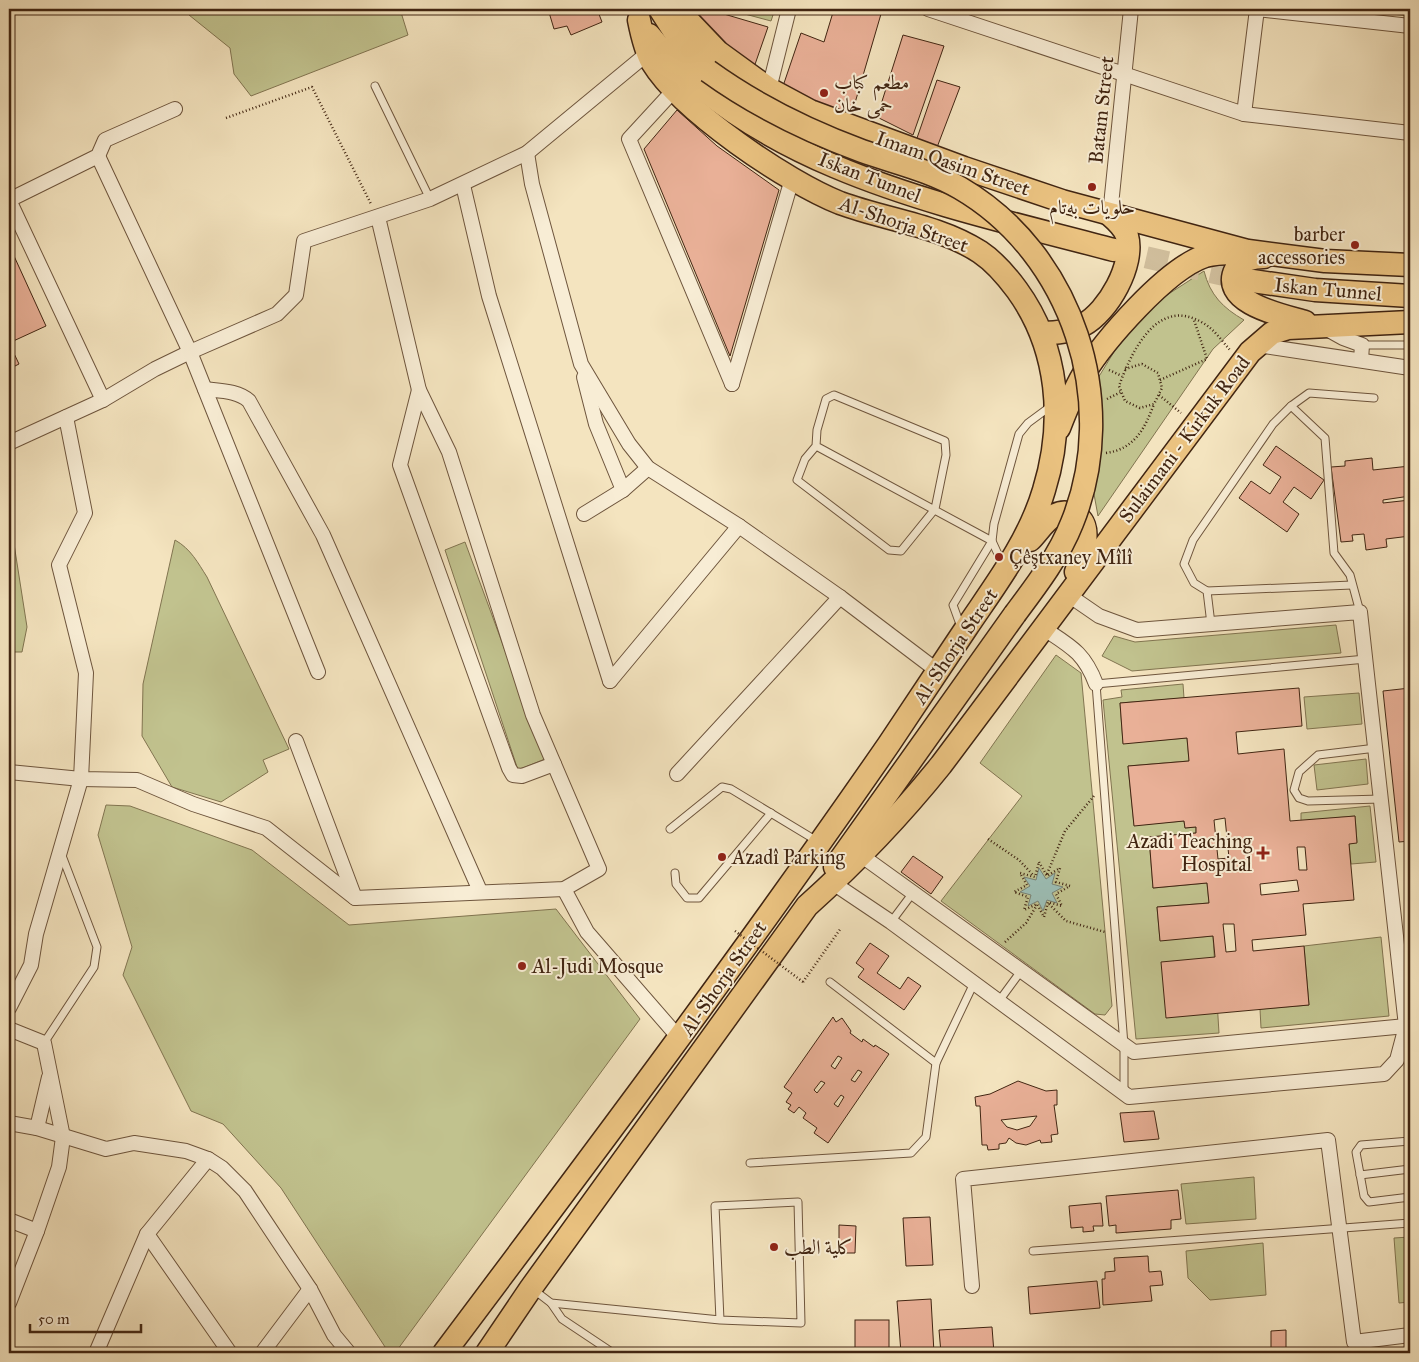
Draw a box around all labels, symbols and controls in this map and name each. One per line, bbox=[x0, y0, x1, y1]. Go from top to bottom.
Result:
street label: Batam Street bbox=[1083, 55, 1119, 165]
place label: مطعم كباب حمى خان bbox=[834, 70, 909, 119]
marker: مطعم كباب حمى خان bbox=[818, 87, 830, 99]
street label: Imam Qasim Street bbox=[873, 125, 1033, 201]
street label: Iskan Tunnel bbox=[815, 146, 925, 208]
marker: حلویات بەتام bbox=[1086, 181, 1098, 193]
street label: Al-Shorja Street bbox=[836, 190, 972, 257]
place label: حلویات بەتام bbox=[1049, 195, 1135, 225]
place label: barber accessories bbox=[1258, 222, 1345, 269]
marker: barber accessories bbox=[1349, 239, 1361, 251]
street label: Iskan Tunnel bbox=[1273, 272, 1383, 306]
street label: Sulaimani - Kirkuk Road bbox=[1113, 351, 1255, 527]
place label: Çêştxaney Mîlî bbox=[1009, 545, 1133, 569]
marker: Çêştxaney Mîlî bbox=[993, 551, 1005, 563]
street label: Al-Shorja Street bbox=[907, 583, 1003, 709]
place label: Azadi Teaching Hospital bbox=[1126, 829, 1253, 876]
place label: Azadî Parking bbox=[731, 845, 845, 870]
marker: Azadi Teaching Hospital bbox=[1256, 846, 1270, 860]
marker: Azadî Parking bbox=[716, 851, 728, 863]
street label: Al-Shorja Street bbox=[674, 916, 771, 1041]
place label: Al-Judi Mosque bbox=[531, 954, 664, 979]
marker: Al-Judi Mosque bbox=[516, 960, 528, 972]
place label: كلية الطب bbox=[784, 1235, 853, 1261]
marker: كلية الطب bbox=[768, 1241, 780, 1253]
scale bar bbox=[30, 1302, 141, 1334]
text: 50 m bbox=[38, 1310, 70, 1328]

